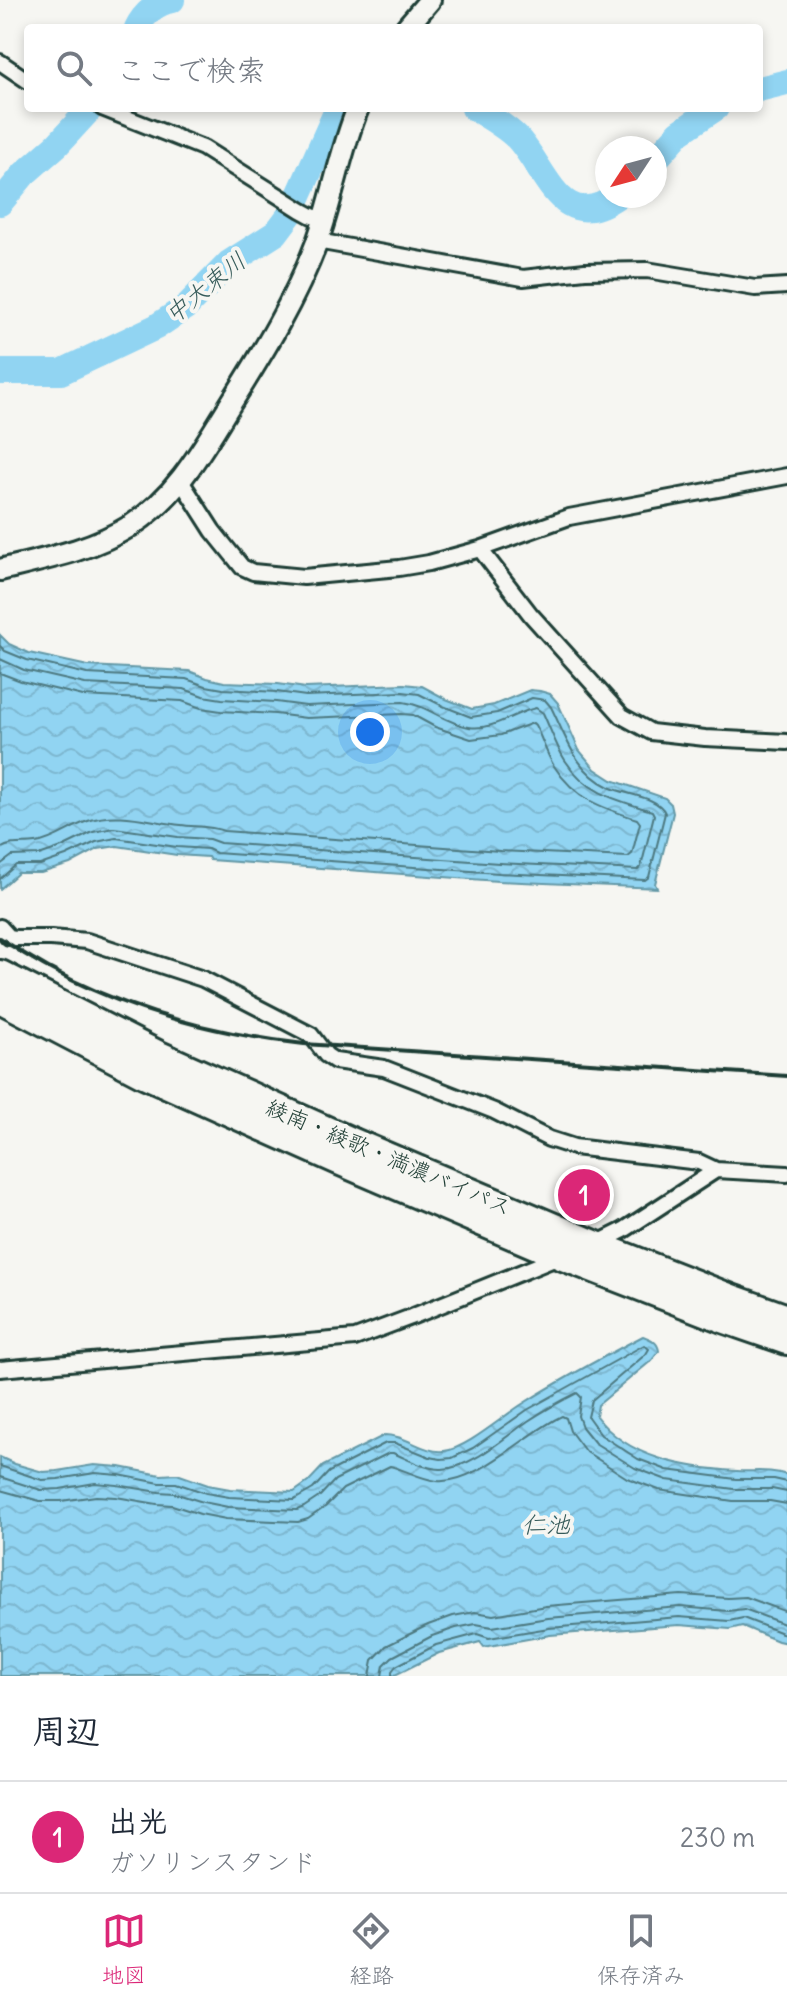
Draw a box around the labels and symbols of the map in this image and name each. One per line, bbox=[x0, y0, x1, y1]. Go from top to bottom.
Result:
north arrow bbox=[595, 136, 667, 208]
water label: 中大束川 bbox=[158, 245, 252, 329]
your location bbox=[350, 712, 390, 752]
street label: 綾南・綾歌・満濃バイパス bbox=[262, 1093, 516, 1221]
pin: 1 bbox=[558, 1165, 610, 1225]
water label: 仁池 bbox=[522, 1509, 571, 1539]

